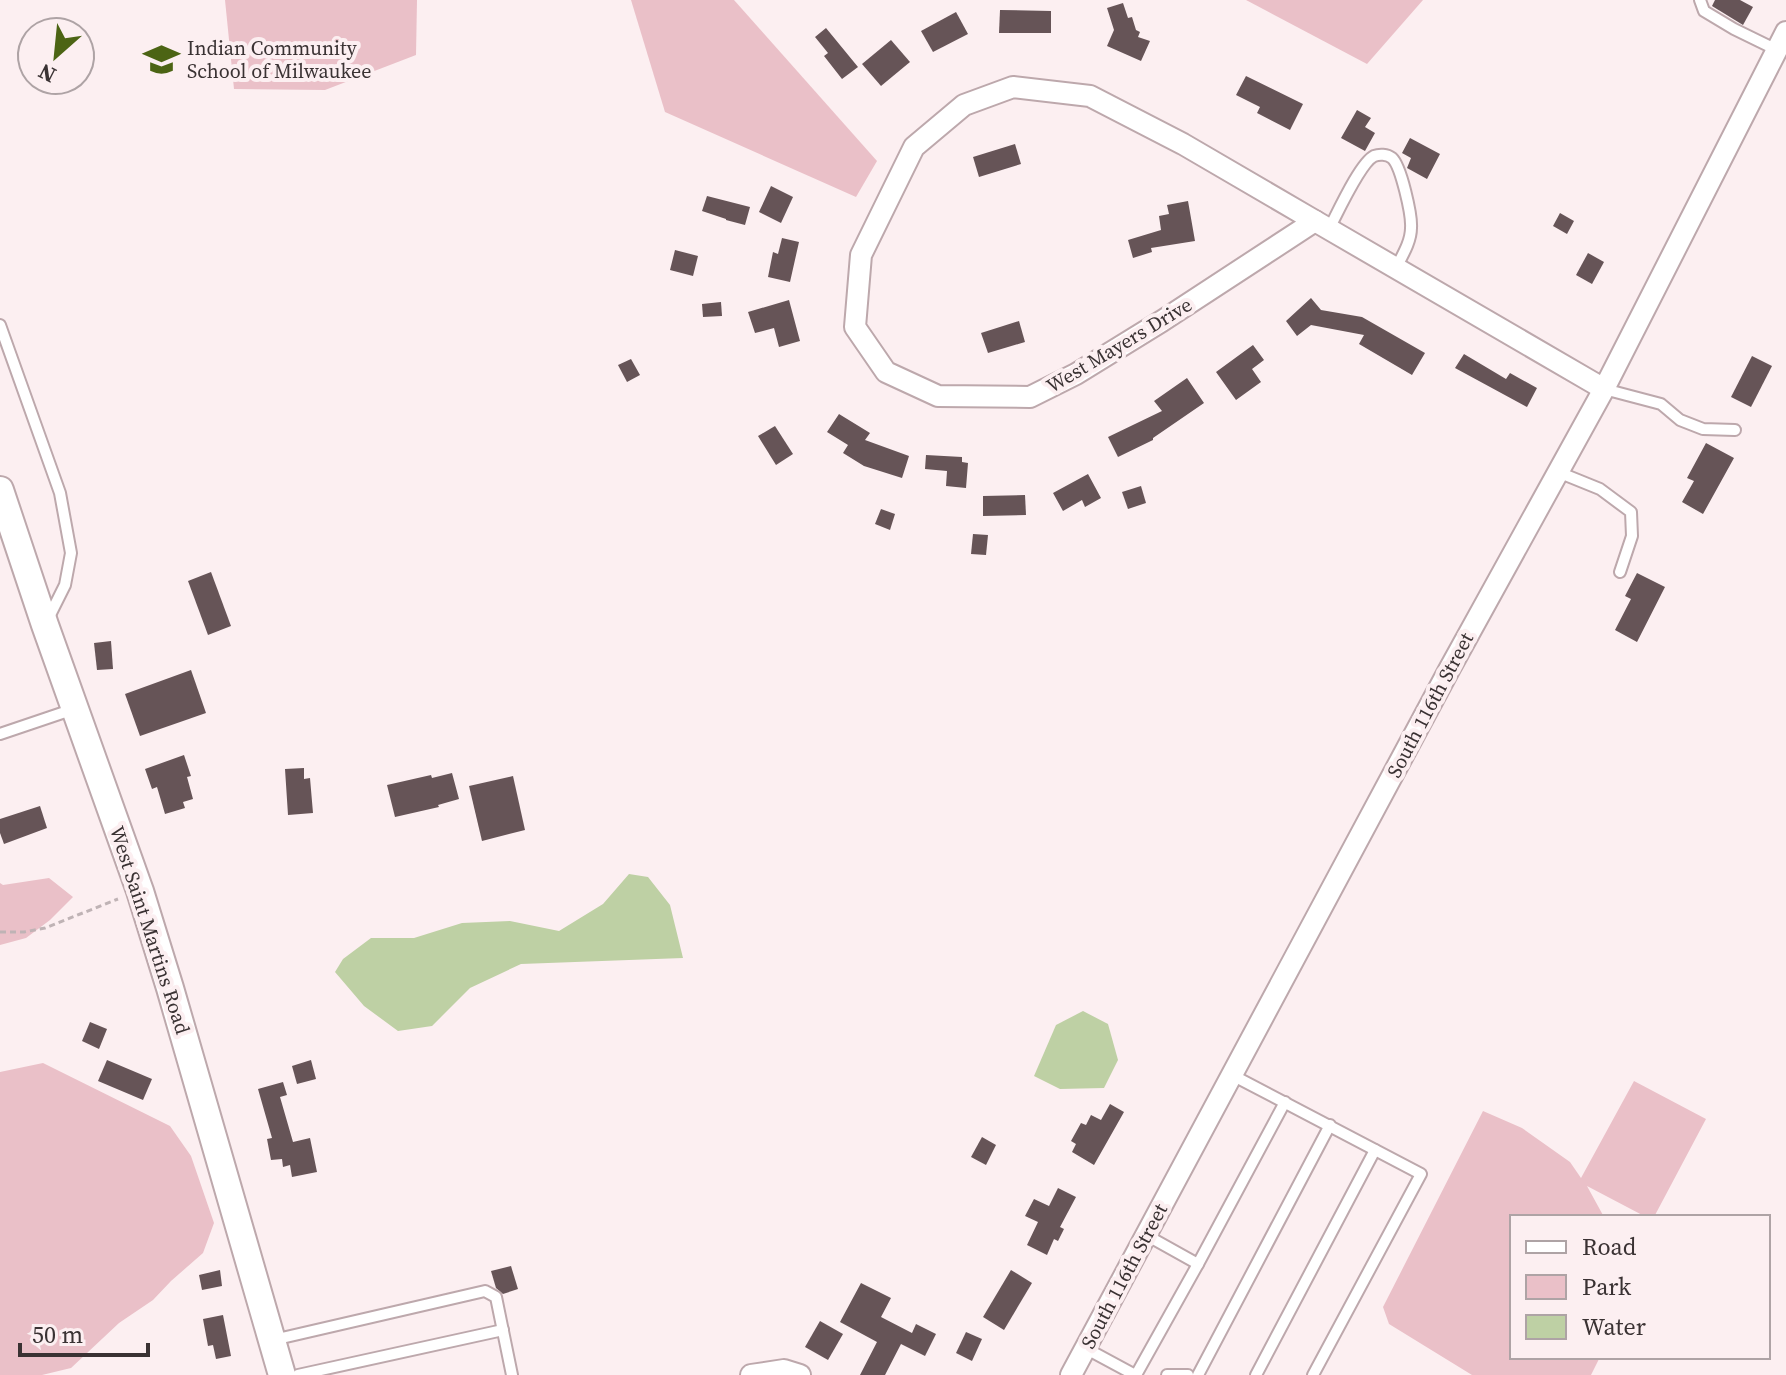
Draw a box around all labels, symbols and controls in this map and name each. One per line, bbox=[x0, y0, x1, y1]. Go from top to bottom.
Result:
north arrow bbox=[16, 16, 96, 96]
place label: Indian Community School of Milwaukee bbox=[187, 34, 371, 85]
school or university icon: Indian Community School of Milwaukee bbox=[142, 41, 180, 79]
text: N bbox=[33, 57, 61, 91]
street label: West Mayers Drive bbox=[1041, 290, 1197, 400]
street label: South 116th Street bbox=[1380, 627, 1480, 783]
street label: West Saint Martins Road bbox=[103, 822, 197, 1038]
street label: South 116th Street bbox=[1074, 1198, 1174, 1354]
legend bbox=[1510, 1215, 1770, 1359]
text: Road bbox=[1582, 1230, 1637, 1263]
text: Park bbox=[1582, 1270, 1632, 1303]
scale bar bbox=[20, 1307, 148, 1357]
text: Water bbox=[1582, 1310, 1646, 1343]
text: 50 m bbox=[32, 1318, 83, 1351]

